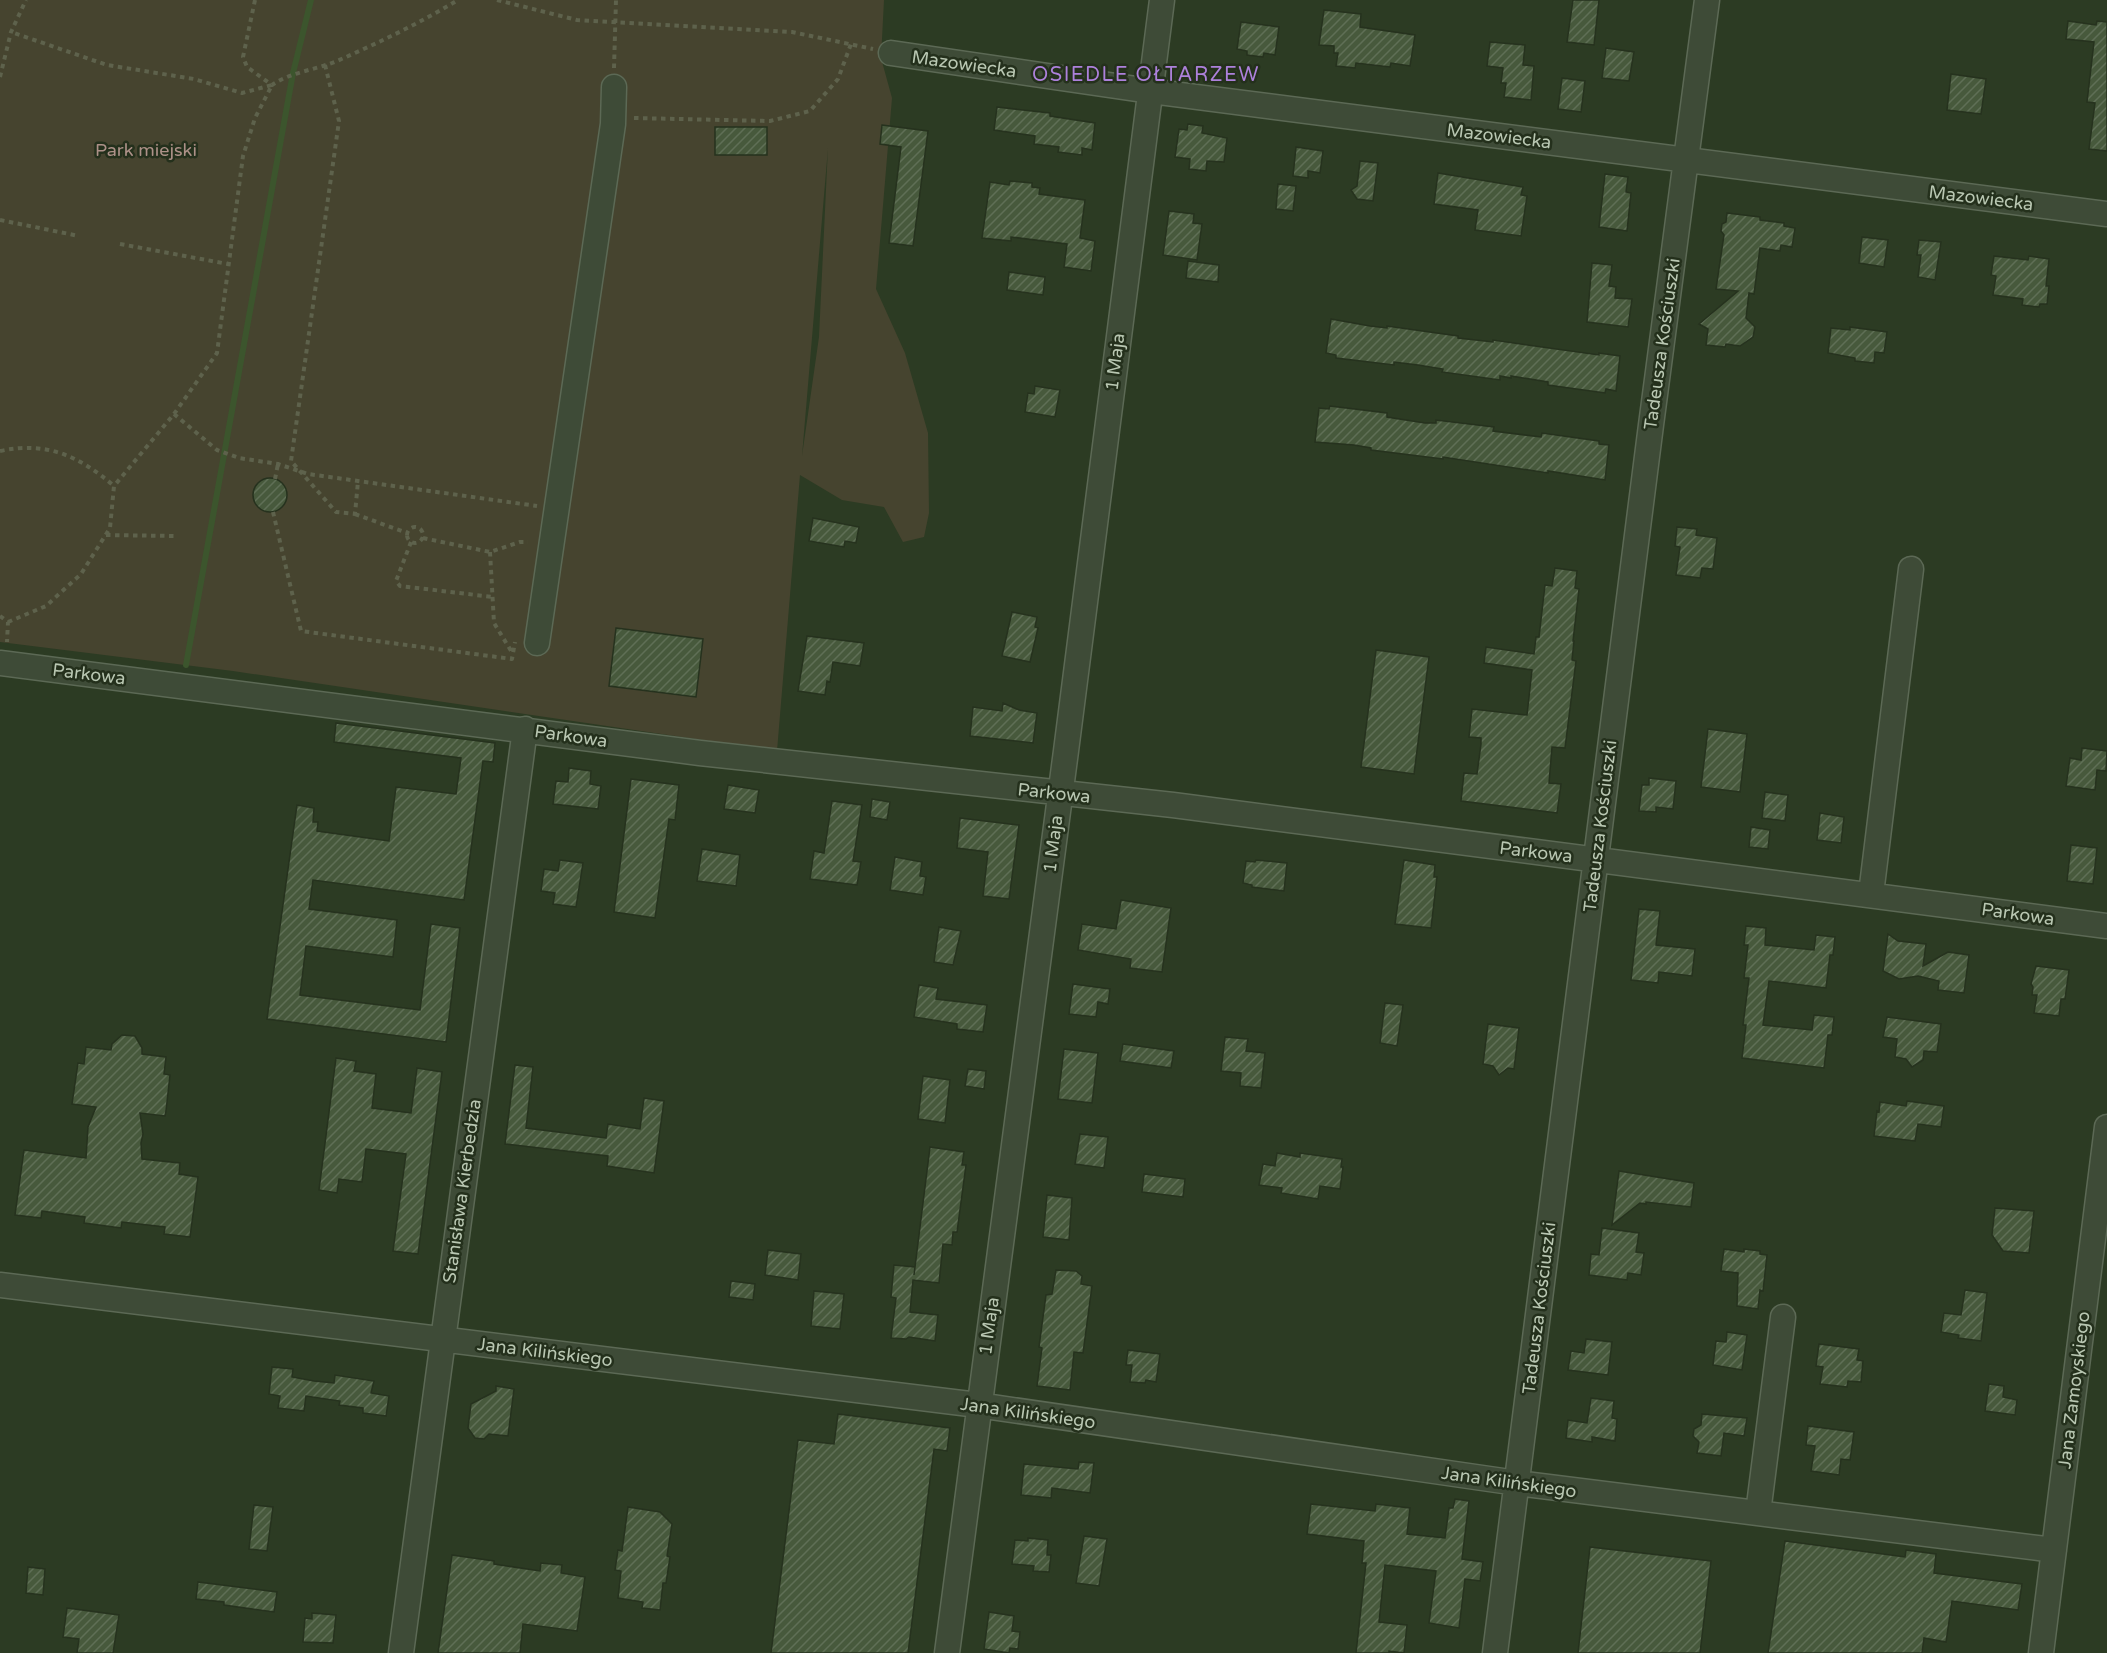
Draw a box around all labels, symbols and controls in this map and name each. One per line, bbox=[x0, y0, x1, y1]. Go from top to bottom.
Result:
street label: Mazowiecka bbox=[910, 46, 1018, 82]
district label: OSIEDLE OŁTARZEW bbox=[1032, 63, 1260, 87]
street label: Mazowiecka bbox=[1445, 119, 1553, 153]
park label: Park miejski bbox=[95, 139, 197, 161]
street label: Mazowiecka bbox=[1927, 181, 2035, 215]
street label: Tadeusza Kościuszki bbox=[1639, 257, 1685, 431]
street label: 1 Maja bbox=[1101, 332, 1129, 392]
street label: Parkowa bbox=[51, 659, 127, 689]
street label: Parkowa bbox=[533, 720, 609, 752]
street label: Tadeusza Kościuszki bbox=[1579, 739, 1621, 913]
street label: Parkowa bbox=[1016, 778, 1092, 808]
street label: 1 Maja bbox=[1039, 814, 1067, 874]
street label: Parkowa bbox=[1498, 837, 1574, 867]
street label: Parkowa bbox=[1980, 898, 2056, 930]
street label: Stanisława Kierbedzia bbox=[438, 1098, 486, 1284]
street label: Tadeusza Kościuszki bbox=[1518, 1221, 1560, 1395]
street label: 1 Maja bbox=[974, 1296, 1004, 1356]
street label: Jana Zamoyskiego bbox=[2053, 1310, 2095, 1470]
street label: Jana Kilińskiego bbox=[476, 1333, 614, 1371]
street label: Jana Kilińskiego bbox=[959, 1393, 1097, 1433]
street label: Jana Kilińskiego bbox=[1440, 1462, 1578, 1502]

